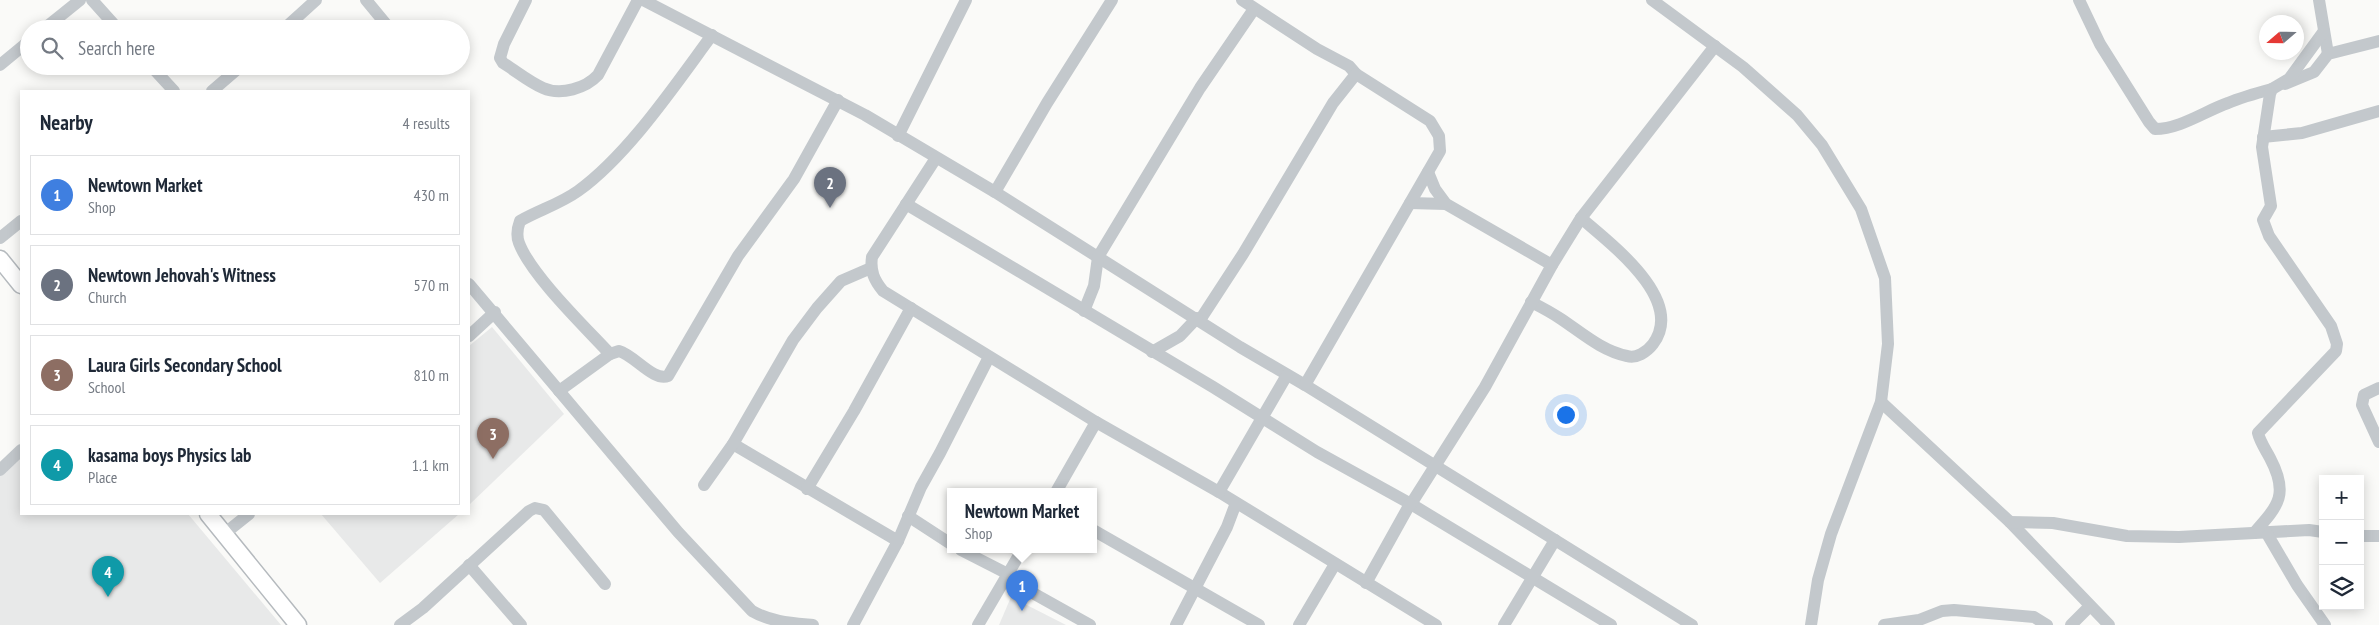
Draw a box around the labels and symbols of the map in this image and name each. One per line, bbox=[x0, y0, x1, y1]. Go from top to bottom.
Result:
north arrow bbox=[2259, 15, 2304, 60]
pin: 2 bbox=[814, 167, 846, 208]
your location bbox=[1553, 402, 1579, 428]
pin: 3 bbox=[477, 418, 509, 459]
pin: 4 bbox=[92, 556, 124, 597]
pin: 1 bbox=[1006, 570, 1038, 611]

